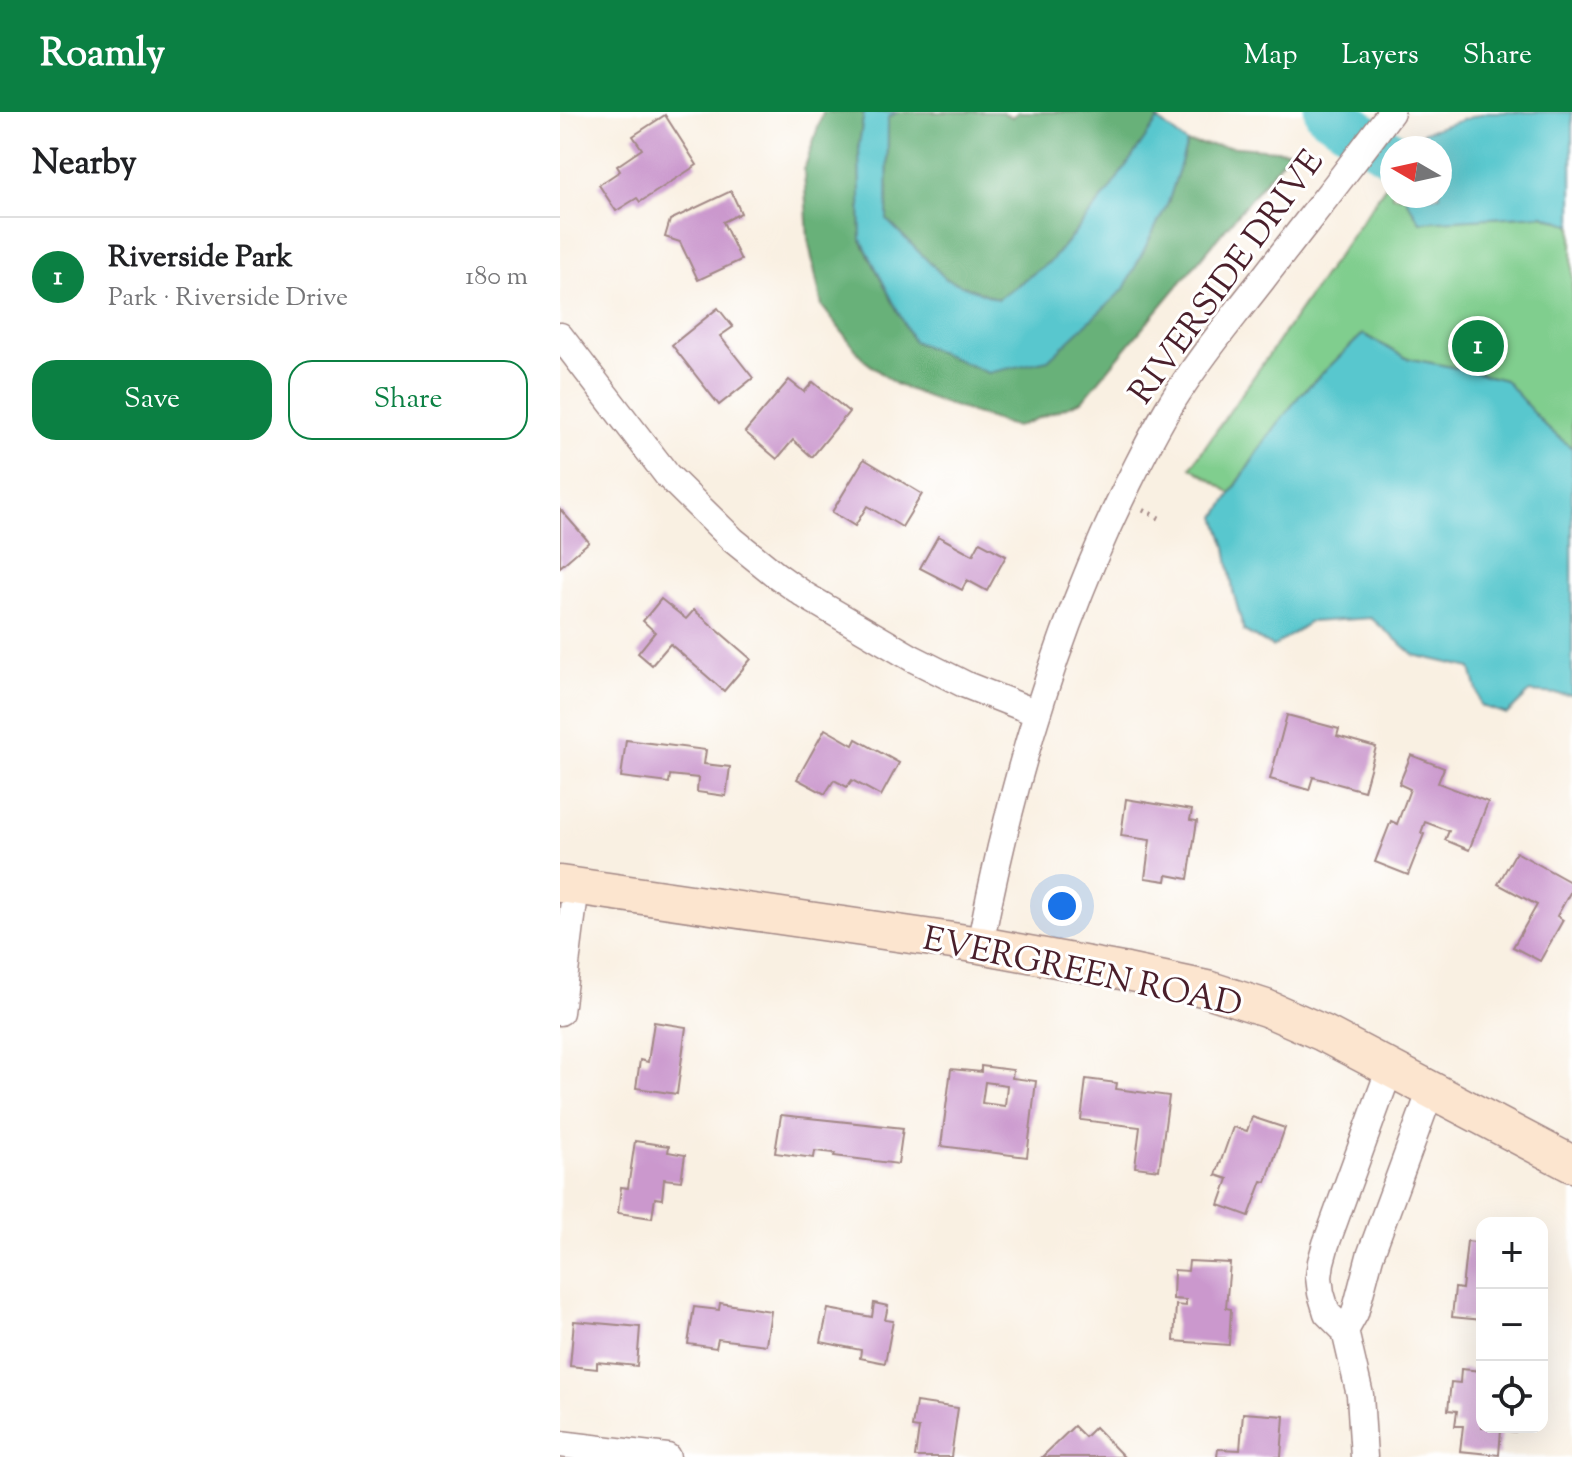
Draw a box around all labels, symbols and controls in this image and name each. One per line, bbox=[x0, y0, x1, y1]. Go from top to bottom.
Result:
text: Roamly bbox=[40, 29, 165, 83]
text: Map bbox=[1244, 36, 1297, 76]
text: Layers bbox=[1341, 36, 1419, 76]
text: Share bbox=[1463, 36, 1532, 76]
north arrow bbox=[1380, 136, 1452, 208]
text: Nearby bbox=[32, 140, 137, 189]
street label: RIVERSIDE DRIVE bbox=[1119, 141, 1337, 415]
text: Riverside Park bbox=[108, 237, 293, 280]
text: 1 bbox=[54, 259, 62, 296]
text: 180 m bbox=[465, 259, 528, 296]
text: Park · Riverside Drive bbox=[108, 280, 348, 317]
pin: 1 bbox=[1452, 316, 1504, 376]
button: Save bbox=[32, 360, 272, 440]
button: Share bbox=[288, 360, 528, 440]
your location bbox=[1042, 886, 1082, 926]
street label: EVERGREEN ROAD bbox=[918, 916, 1246, 1031]
map controls bbox=[1476, 1217, 1548, 1433]
button: + bbox=[1476, 1217, 1548, 1289]
button: − bbox=[1476, 1289, 1548, 1361]
button: locate bbox=[1476, 1361, 1548, 1433]

